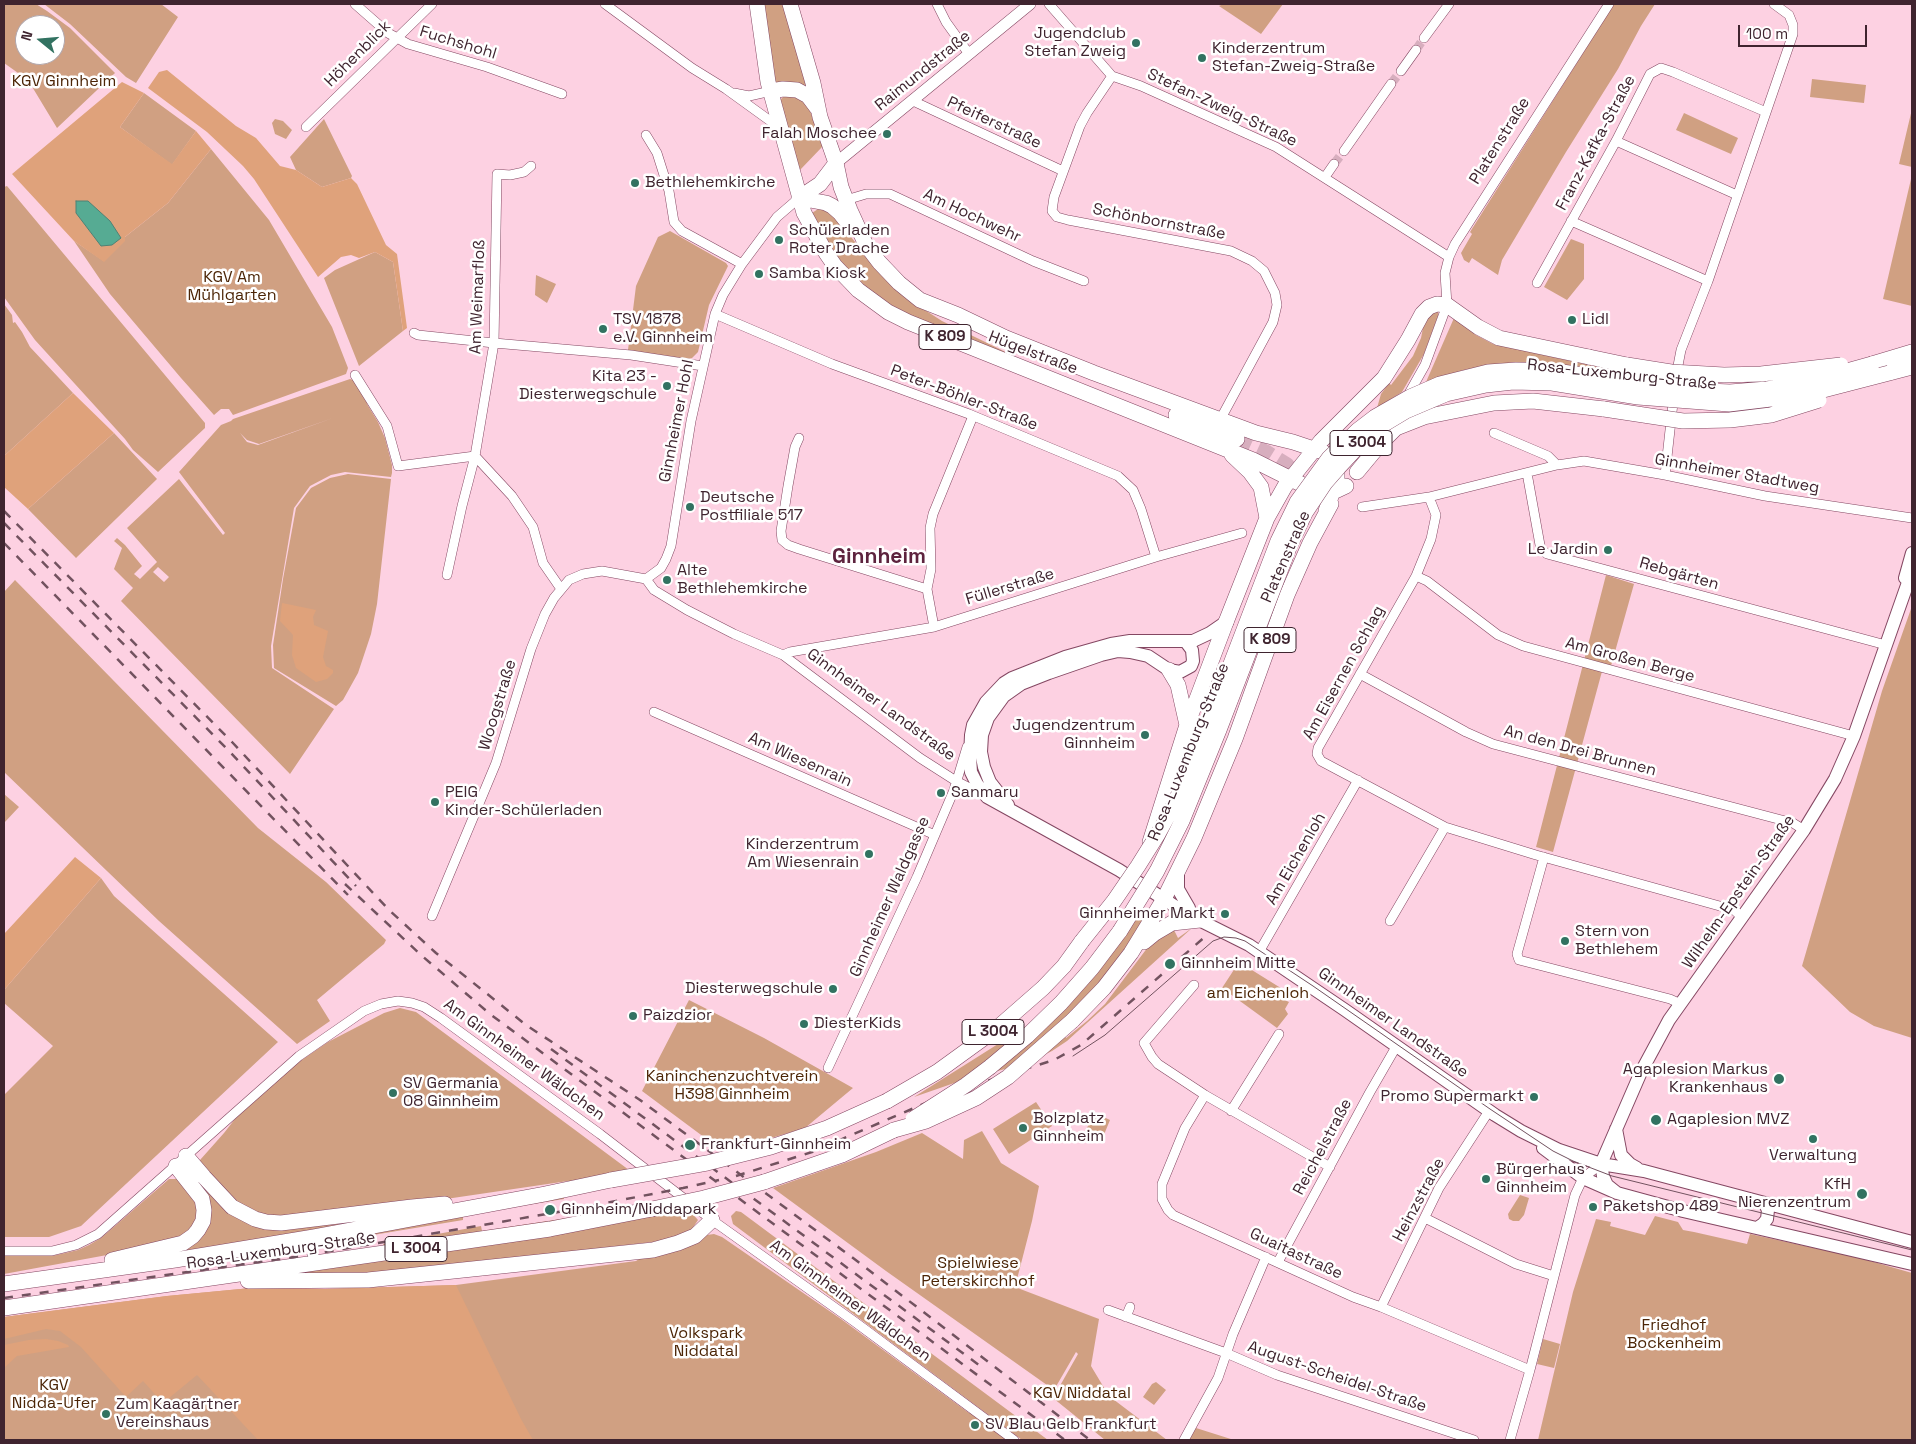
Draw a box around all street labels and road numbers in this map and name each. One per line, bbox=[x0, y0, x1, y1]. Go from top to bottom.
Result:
street label: Höhenblick bbox=[321, 17, 395, 91]
street label: Fuchshohl bbox=[417, 22, 499, 64]
street label: Raimundstraße bbox=[872, 27, 974, 115]
street label: Stefan-Zweig-Straße bbox=[1144, 65, 1300, 151]
street label: Franz-Kafka-Straße bbox=[1552, 72, 1640, 214]
street label: Pfeiferstraße bbox=[944, 93, 1044, 153]
street label: Platenstraße bbox=[1466, 94, 1534, 188]
street label: Am Hochwehr bbox=[920, 185, 1024, 247]
street label: Schönbornstraße bbox=[1091, 200, 1227, 244]
street label: Am Weimarfloß bbox=[466, 239, 490, 355]
road number: K 809 bbox=[919, 324, 971, 350]
street label: Hügelstraße bbox=[986, 327, 1080, 379]
street label: Rosa-Luxemburg-Straße bbox=[1526, 356, 1718, 394]
street label: Ginnheimer Hohl bbox=[656, 358, 698, 484]
street label: Peter-Böhler-Straße bbox=[888, 361, 1040, 435]
road number: L 3004 bbox=[1330, 430, 1392, 456]
street label: Ginnheimer Stadtweg bbox=[1653, 450, 1821, 498]
street label: Platenstraße bbox=[1257, 508, 1315, 606]
street label: Rebgärten bbox=[1637, 554, 1721, 594]
street label: Füllerstraße bbox=[963, 564, 1057, 610]
street label: Am Eisernen Schlag bbox=[1299, 603, 1389, 743]
road number: K 809 bbox=[1244, 628, 1296, 652]
street label: Am Großen Berge bbox=[1563, 634, 1697, 686]
street label: Ginnheimer Landstraße bbox=[803, 645, 959, 765]
street label: Woogstraße bbox=[475, 657, 521, 753]
street label: Rosa-Luxemburg-Straße bbox=[1144, 660, 1234, 844]
street label: An den Drei Brunnen bbox=[1502, 721, 1658, 781]
street label: Am Wiesenrain bbox=[745, 729, 855, 791]
street label: Am Eichenloh bbox=[1262, 810, 1330, 908]
street label: Wilhelm-Epstein-Straße bbox=[1679, 812, 1799, 972]
street label: Ginnheimer Waldgasse bbox=[846, 814, 934, 980]
street label: Ginnheimer Landstraße bbox=[1314, 964, 1472, 1082]
street label: Am Ginnheimer Wäldchen bbox=[440, 995, 608, 1125]
road number: L 3004 bbox=[962, 1020, 1024, 1044]
street label: Reichelstraße bbox=[1290, 1096, 1356, 1198]
street label: Heinzstraße bbox=[1389, 1155, 1449, 1245]
street label: Guaitastraße bbox=[1247, 1224, 1345, 1284]
street label: Rosa-Luxemburg-Straße bbox=[185, 1228, 377, 1274]
road number: L 3004 bbox=[385, 1236, 447, 1262]
street label: Am Ginnheimer Wäldchen bbox=[766, 1236, 934, 1366]
street label: August-Scheidel-Straße bbox=[1245, 1337, 1429, 1417]

